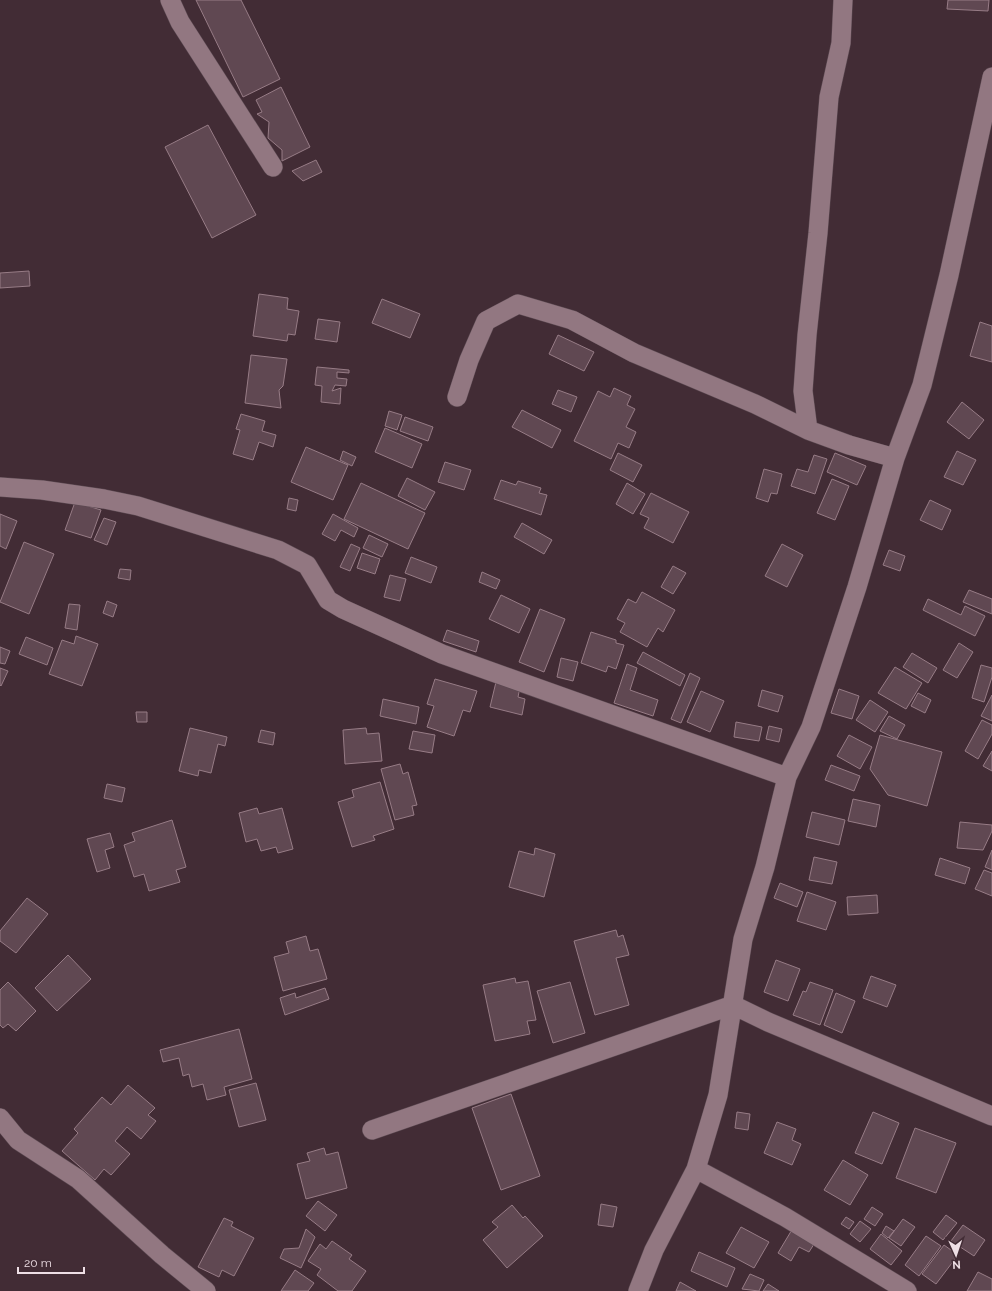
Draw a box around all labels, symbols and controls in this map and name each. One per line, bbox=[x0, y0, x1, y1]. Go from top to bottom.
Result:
north arrow bbox=[936, 1235, 976, 1275]
scale bar bbox=[18, 1249, 84, 1275]
text: 20 m bbox=[24, 1256, 52, 1270]
text: N bbox=[952, 1258, 961, 1271]

